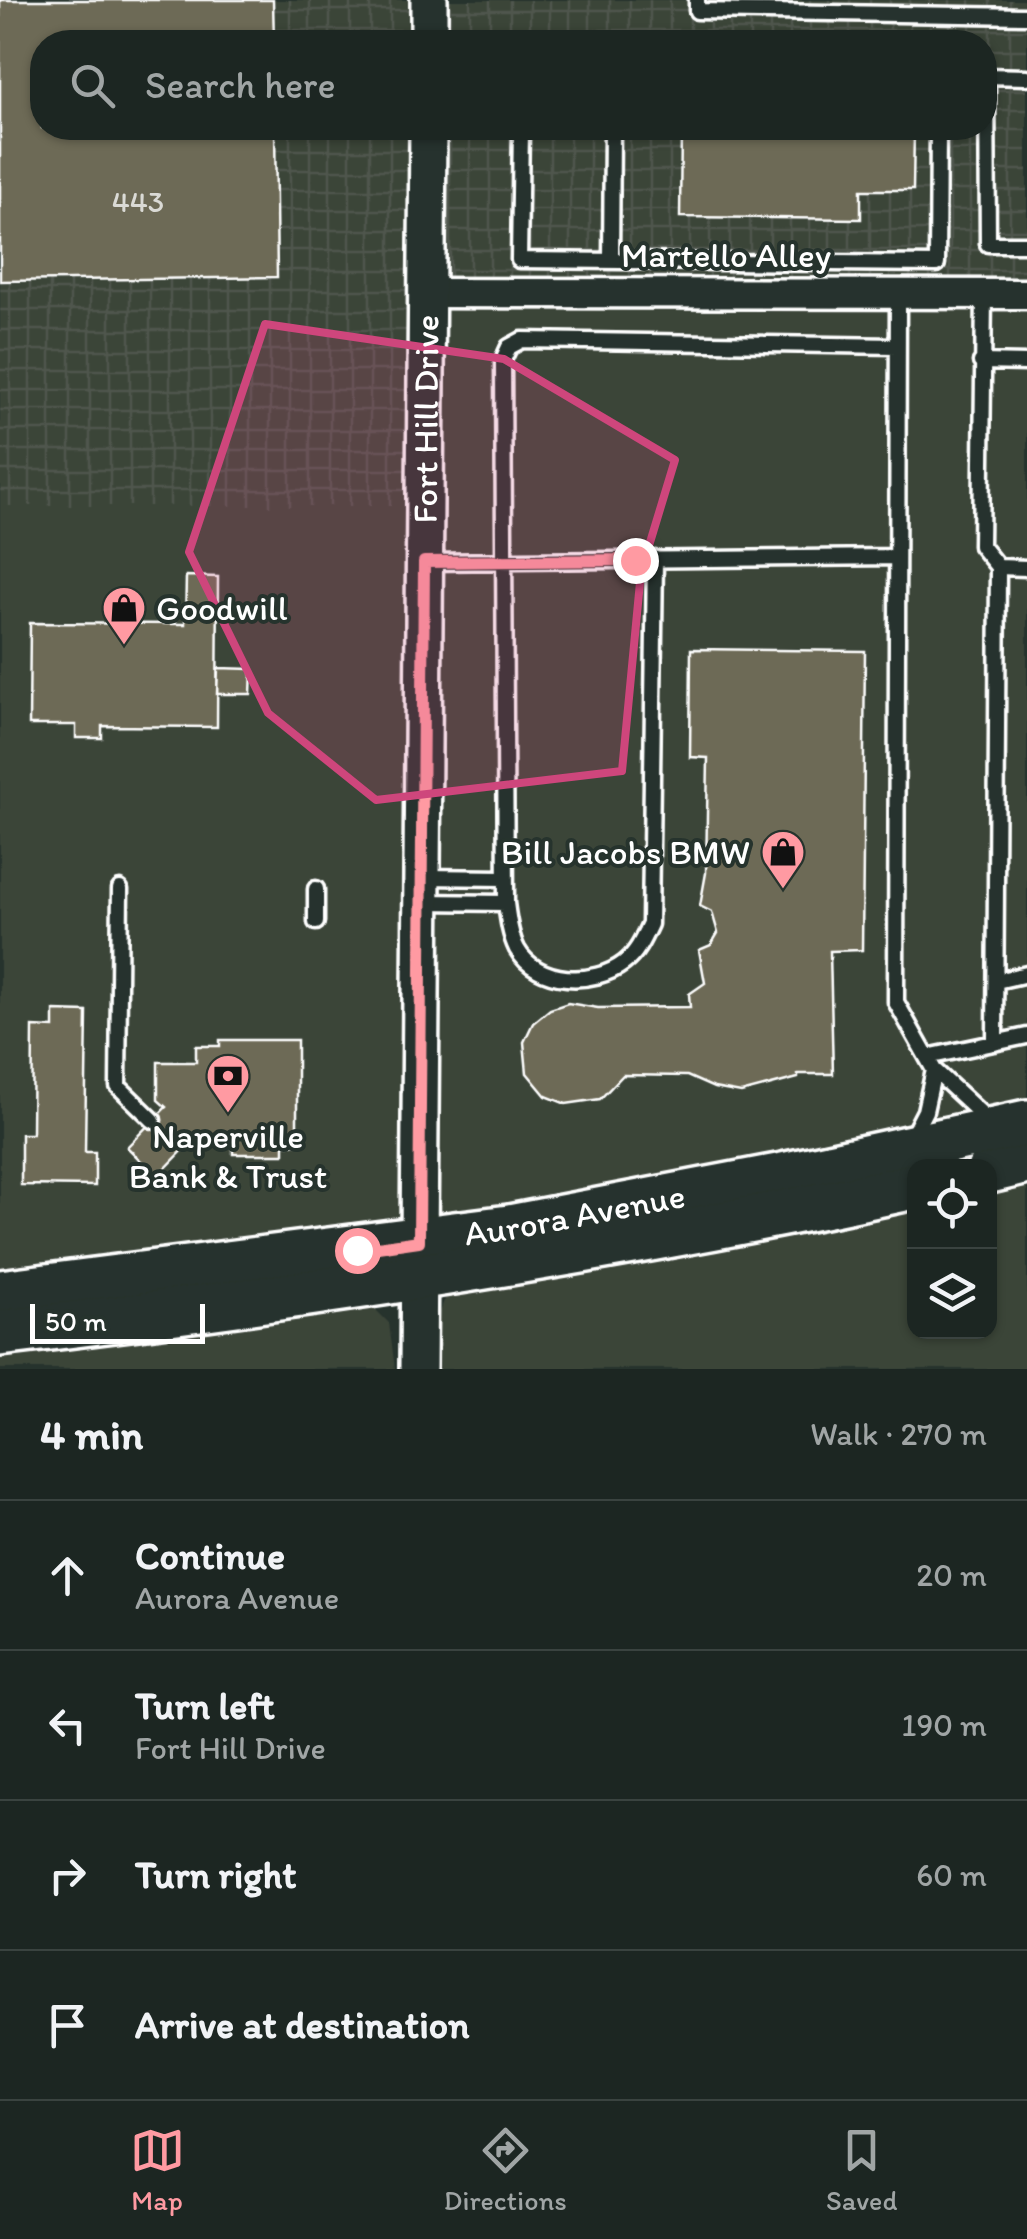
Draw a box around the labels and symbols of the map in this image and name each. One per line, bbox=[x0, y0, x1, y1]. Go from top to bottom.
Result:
house number: 443 bbox=[112, 183, 164, 220]
street label: Martello Alley bbox=[621, 234, 831, 276]
street label: Fort Hill Drive bbox=[404, 315, 447, 524]
route end bbox=[613, 538, 659, 584]
shop icon: Goodwill bbox=[101, 585, 147, 646]
place label: Goodwill bbox=[156, 587, 288, 629]
shop icon: Bill Jacobs BMW bbox=[760, 829, 806, 890]
place label: Bill Jacobs BMW bbox=[501, 831, 750, 873]
bank icon: Naperville Bank & Trust bbox=[205, 1053, 251, 1114]
place label: Naperville Bank & Trust bbox=[129, 1115, 327, 1197]
street label: Aurora Avenue bbox=[462, 1174, 688, 1255]
route start bbox=[335, 1228, 381, 1274]
scale bar bbox=[30, 1299, 205, 1344]

